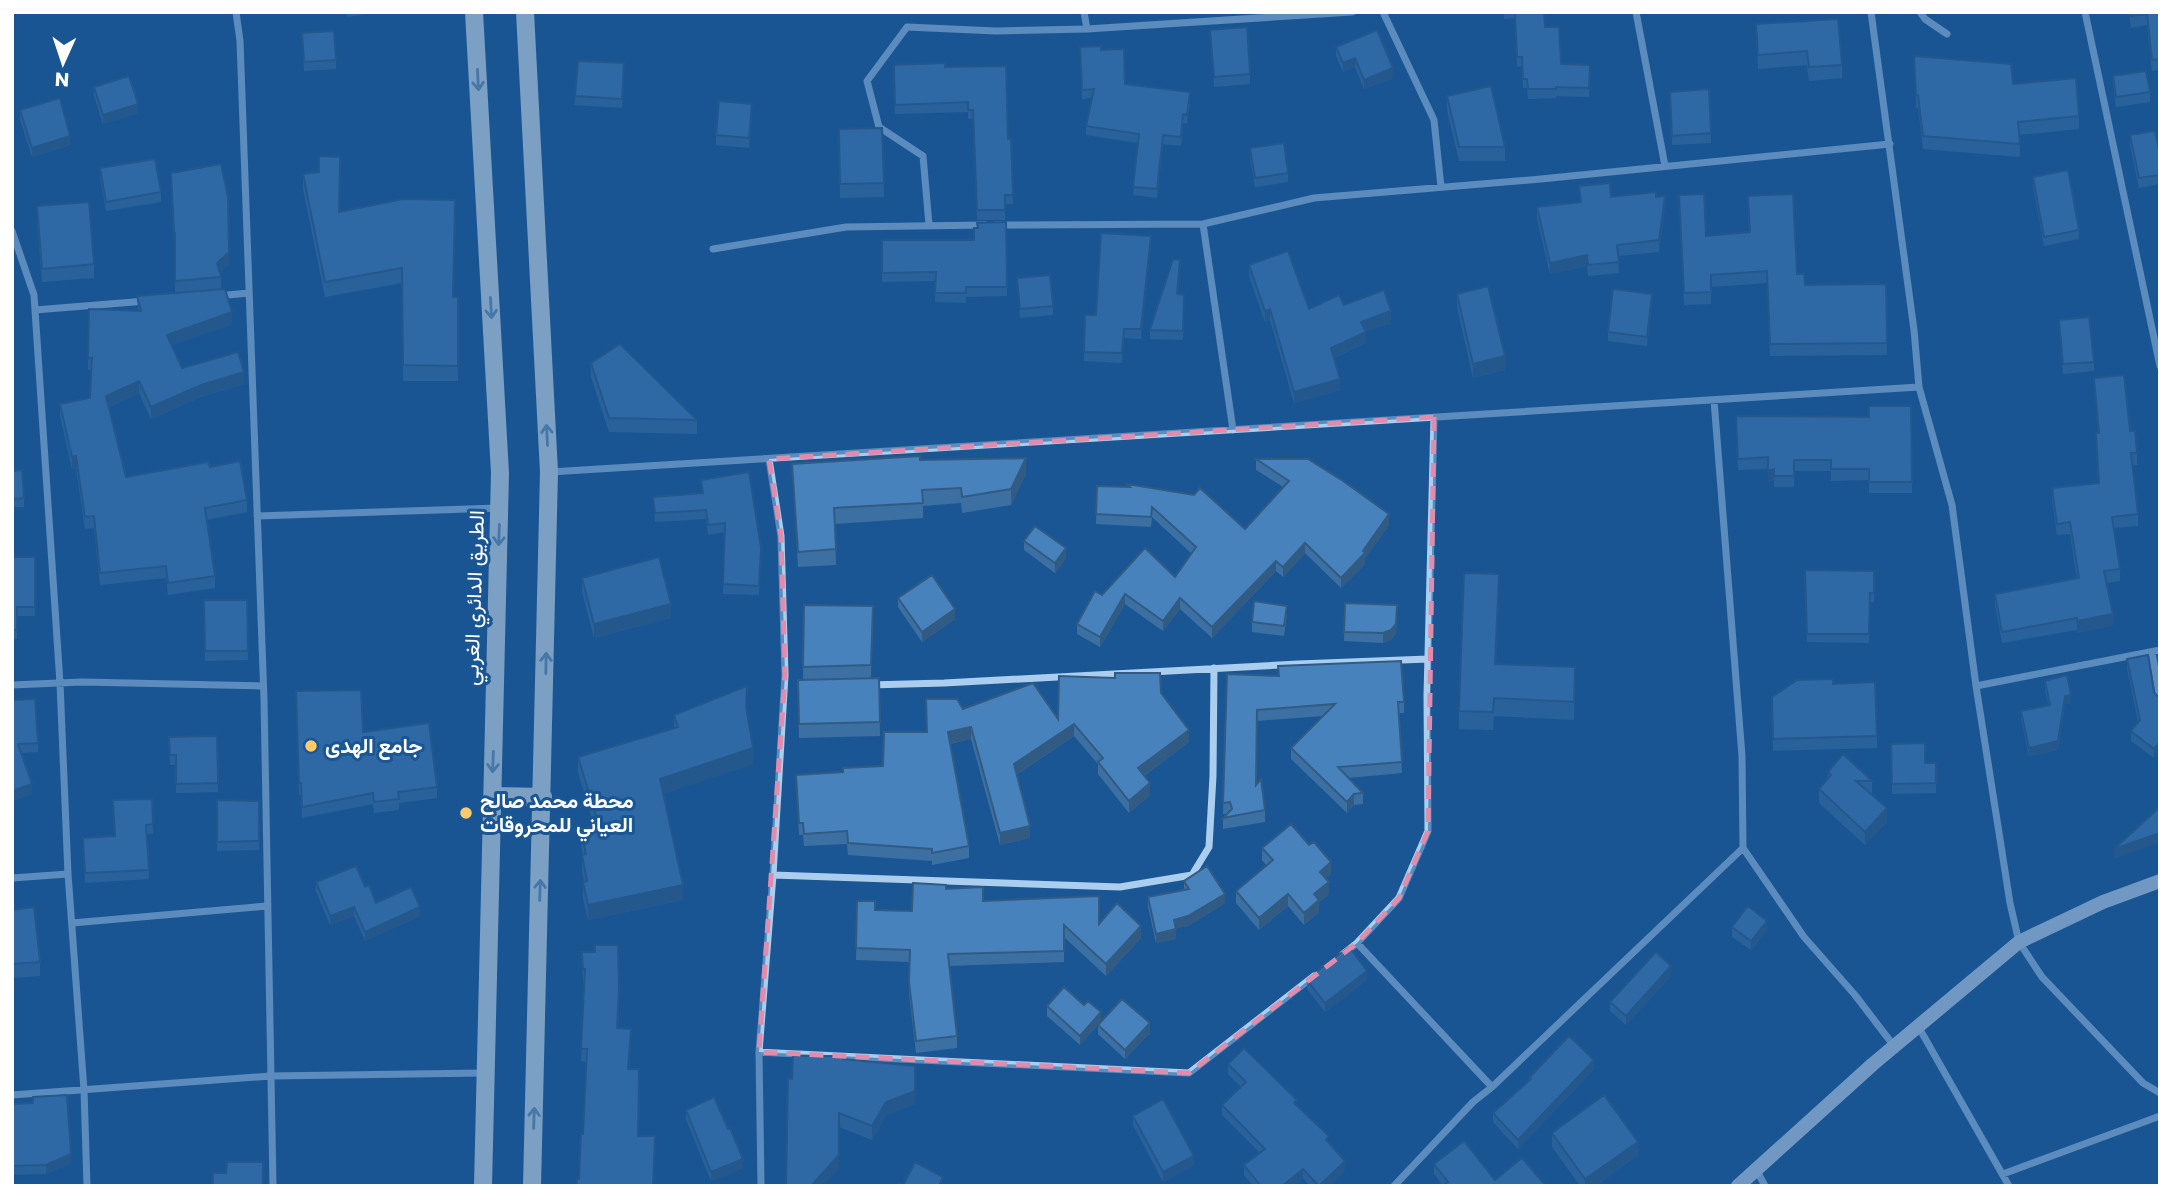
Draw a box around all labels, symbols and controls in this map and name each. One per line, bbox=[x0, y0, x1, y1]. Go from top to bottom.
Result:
north arrow bbox=[28, 28, 98, 98]
text: N bbox=[54, 66, 70, 93]
one-way arrow bbox=[471, 69, 484, 92]
one-way arrow bbox=[484, 296, 497, 319]
one-way arrow bbox=[541, 424, 554, 447]
street label: الطريق الدائري الغربي bbox=[456, 510, 494, 686]
one-way arrow bbox=[492, 523, 506, 546]
one-way arrow bbox=[539, 651, 552, 674]
place label: جامع الهدى bbox=[325, 731, 423, 760]
marker: جامع الهدى bbox=[303, 738, 319, 754]
one-way arrow bbox=[486, 750, 499, 773]
place label: محطة محمد صالح العياني للمحروقات bbox=[480, 786, 634, 842]
marker: محطة محمد صالح العياني للمحروقات bbox=[458, 805, 474, 821]
one-way arrow bbox=[534, 879, 547, 902]
one-way arrow bbox=[527, 1106, 541, 1129]

